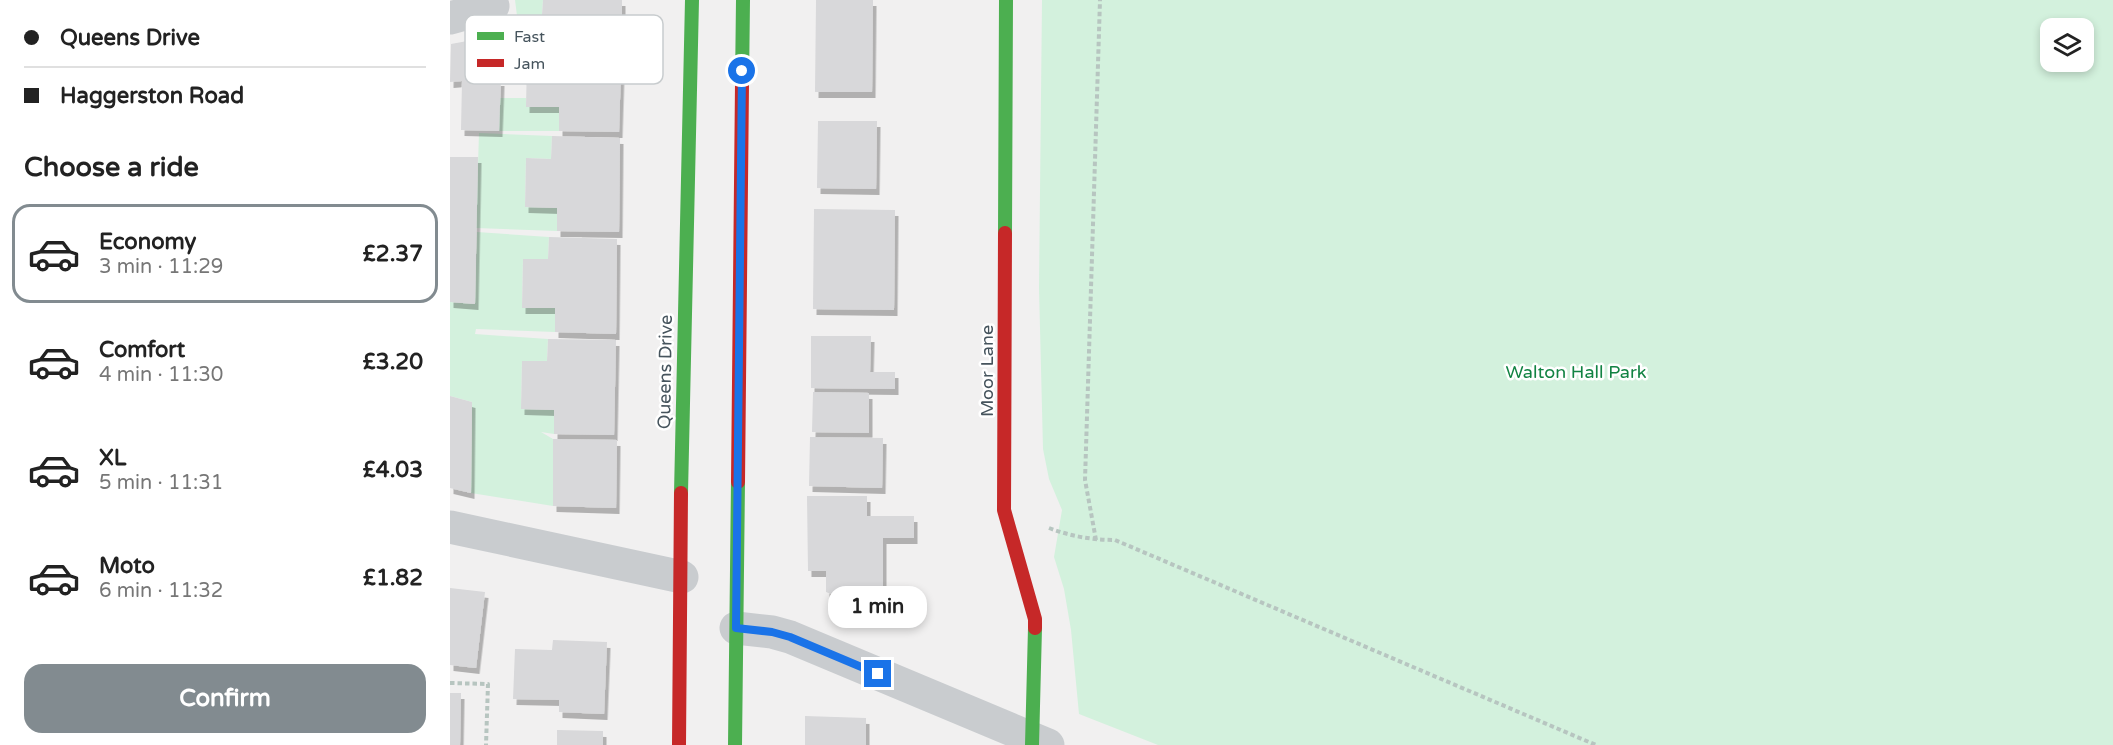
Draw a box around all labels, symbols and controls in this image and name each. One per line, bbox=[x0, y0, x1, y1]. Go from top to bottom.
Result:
legend bbox=[465, 15, 663, 84]
map controls bbox=[2040, 18, 2094, 72]
button: layers bbox=[2040, 18, 2094, 72]
text: Queens Drive bbox=[60, 25, 200, 51]
text: Fast bbox=[514, 27, 545, 47]
text: Jam bbox=[514, 54, 545, 74]
route start bbox=[728, 57, 755, 84]
text: Haggerston Road bbox=[60, 83, 244, 109]
text: Choose a ride bbox=[24, 151, 199, 184]
icon: car bbox=[27, 227, 81, 281]
text: Economy bbox=[99, 229, 196, 255]
text: £2.37 bbox=[363, 241, 423, 267]
text: 3 min · 11:29 bbox=[99, 255, 223, 279]
street label: Queens Drive bbox=[653, 315, 677, 429]
street label: Moor Lane bbox=[976, 325, 998, 417]
icon: car bbox=[27, 335, 81, 389]
text: Comfort bbox=[99, 337, 185, 363]
text: £3.20 bbox=[363, 349, 423, 375]
park label: Walton Hall Park bbox=[1505, 361, 1647, 383]
text: 4 min · 11:30 bbox=[99, 363, 223, 387]
icon: car bbox=[27, 443, 81, 497]
text: XL bbox=[99, 445, 126, 471]
text: £4.03 bbox=[363, 457, 423, 483]
text: 5 min · 11:31 bbox=[99, 471, 223, 495]
icon: car bbox=[27, 551, 81, 605]
text: Moto bbox=[99, 553, 155, 579]
text: £1.82 bbox=[363, 565, 423, 591]
text: 6 min · 11:32 bbox=[99, 579, 223, 603]
callout: 1 min bbox=[828, 587, 928, 629]
text: 1 min bbox=[851, 595, 904, 619]
route end bbox=[864, 660, 891, 687]
button: Confirm bbox=[24, 664, 426, 733]

